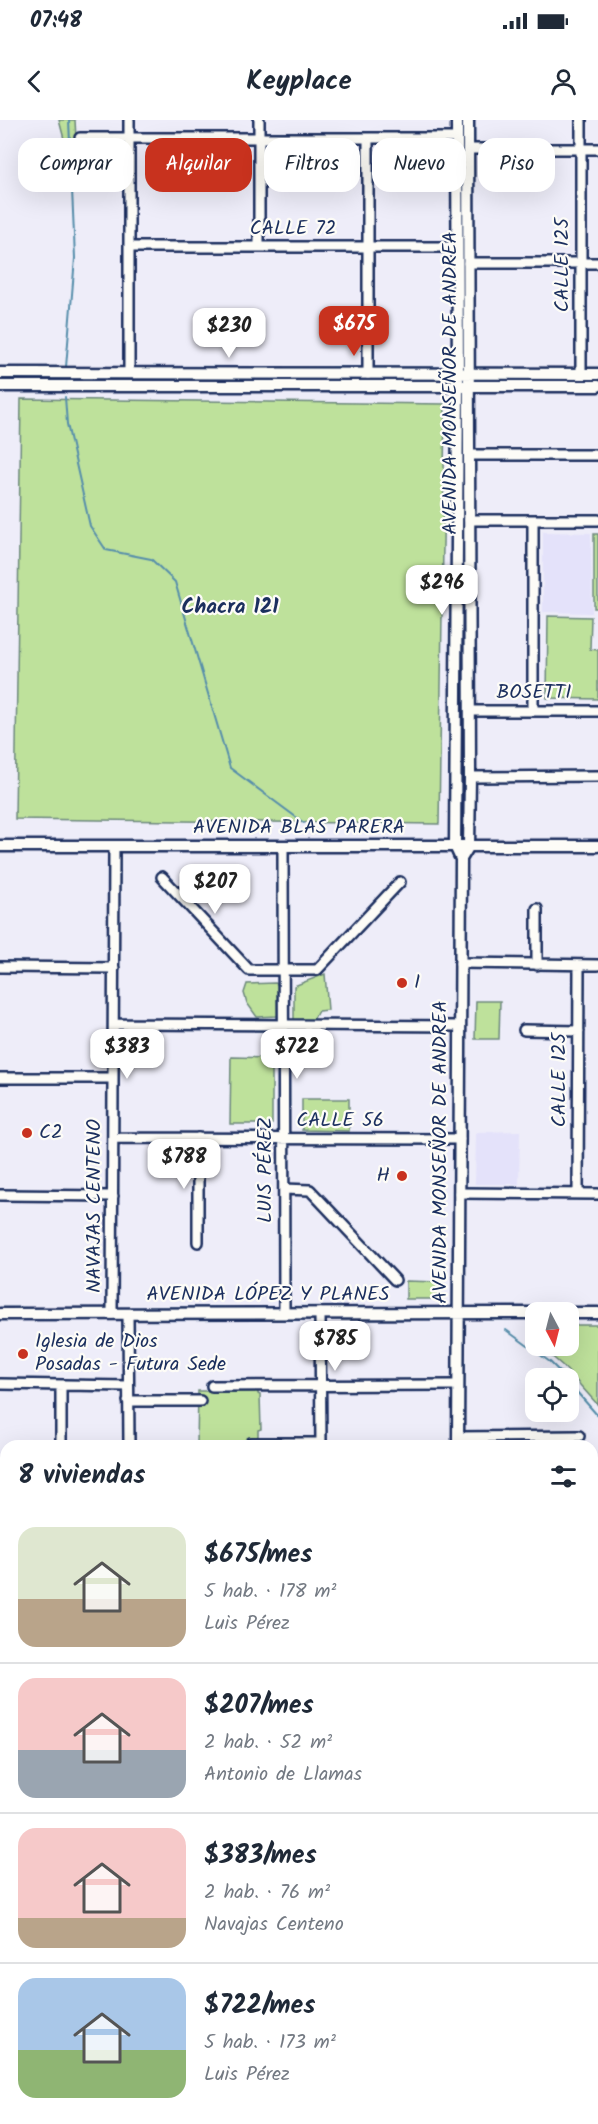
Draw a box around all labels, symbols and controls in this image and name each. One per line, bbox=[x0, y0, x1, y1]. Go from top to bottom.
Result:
text: 07:48 bbox=[30, 4, 82, 39]
text: Keyplace bbox=[246, 60, 352, 103]
icon: back bbox=[18, 65, 51, 98]
icon: person bbox=[547, 65, 580, 98]
chip: Comprar bbox=[18, 138, 133, 192]
chip: Alquilar bbox=[145, 138, 252, 192]
chip: Filtros bbox=[264, 138, 360, 192]
chip: Nuevo bbox=[372, 138, 466, 192]
chip: Piso bbox=[478, 138, 555, 192]
street label: CALLE 72 bbox=[250, 213, 336, 245]
street label: CALLE 125 bbox=[547, 217, 579, 312]
street label: AVENIDA MONSEÑOR DE ANDREA bbox=[435, 231, 467, 535]
pin: $675 bbox=[318, 306, 390, 357]
pin: $230 bbox=[193, 308, 265, 359]
text: $675 bbox=[333, 309, 375, 341]
text: $230 bbox=[207, 311, 251, 343]
pin: $296 bbox=[406, 565, 478, 616]
text: $296 bbox=[420, 568, 464, 600]
district label: Chacra 121 bbox=[181, 591, 279, 624]
street label: BOSETTI bbox=[497, 677, 571, 709]
street label: AVENIDA BLAS PARERA bbox=[193, 812, 405, 844]
pin: $207 bbox=[179, 864, 251, 915]
text: $207 bbox=[193, 867, 237, 899]
place label: I bbox=[414, 967, 420, 999]
marker: I bbox=[395, 976, 409, 990]
street label: AVENIDA MONSEÑOR DE ANDREA bbox=[425, 1000, 457, 1304]
pin: $383 bbox=[91, 1029, 163, 1080]
pin: $722 bbox=[261, 1029, 333, 1080]
text: $383 bbox=[104, 1032, 150, 1064]
text: $722 bbox=[275, 1032, 319, 1064]
street label: CALLE 125 bbox=[544, 1032, 576, 1127]
street label: CALLE 56 bbox=[296, 1105, 384, 1137]
place label: C2 bbox=[39, 1117, 63, 1149]
street label: LUIS PÉREZ bbox=[250, 1117, 282, 1223]
street label: NAVAJAS CENTENO bbox=[79, 1119, 111, 1293]
marker: C2 bbox=[20, 1126, 34, 1140]
pin: $788 bbox=[148, 1139, 220, 1190]
text: $788 bbox=[162, 1142, 206, 1174]
place label: H bbox=[377, 1160, 390, 1192]
marker: H bbox=[395, 1169, 409, 1183]
street label: AVENIDA LÓPEZ Y PLANES bbox=[147, 1279, 390, 1311]
north arrow bbox=[525, 1302, 579, 1356]
map controls bbox=[525, 1302, 579, 1422]
pin: $785 bbox=[299, 1321, 371, 1372]
text: $785 bbox=[313, 1324, 357, 1356]
place label: Iglesia de Dios Posadas - Futura Sede bbox=[35, 1326, 226, 1381]
marker: Iglesia de Dios Posadas - Futura Sede bbox=[16, 1347, 30, 1361]
button: locate bbox=[525, 1368, 579, 1422]
text: 8 viviendas bbox=[18, 1455, 145, 1497]
icon: filters bbox=[547, 1460, 580, 1493]
text: $675/mes bbox=[204, 1534, 312, 1576]
icon: home bbox=[66, 1551, 138, 1623]
text: 5 hab. · 178 m² bbox=[204, 1576, 337, 1608]
text: Luis Pérez bbox=[204, 1608, 290, 1640]
text: $207/mes bbox=[204, 1685, 314, 1727]
icon: home bbox=[66, 1702, 138, 1774]
text: 2 hab. · 52 m² bbox=[204, 1727, 332, 1759]
text: Antonio de Llamas bbox=[204, 1759, 362, 1791]
text: $383/mes bbox=[204, 1835, 317, 1877]
icon: home bbox=[66, 1852, 138, 1924]
text: 2 hab. · 76 m² bbox=[204, 1877, 330, 1909]
text: Navajas Centeno bbox=[204, 1909, 344, 1941]
text: $722/mes bbox=[204, 1985, 315, 2027]
icon: home bbox=[66, 2002, 138, 2074]
text: 5 hab. · 173 m² bbox=[204, 2027, 336, 2059]
text: Luis Pérez bbox=[204, 2059, 290, 2091]

